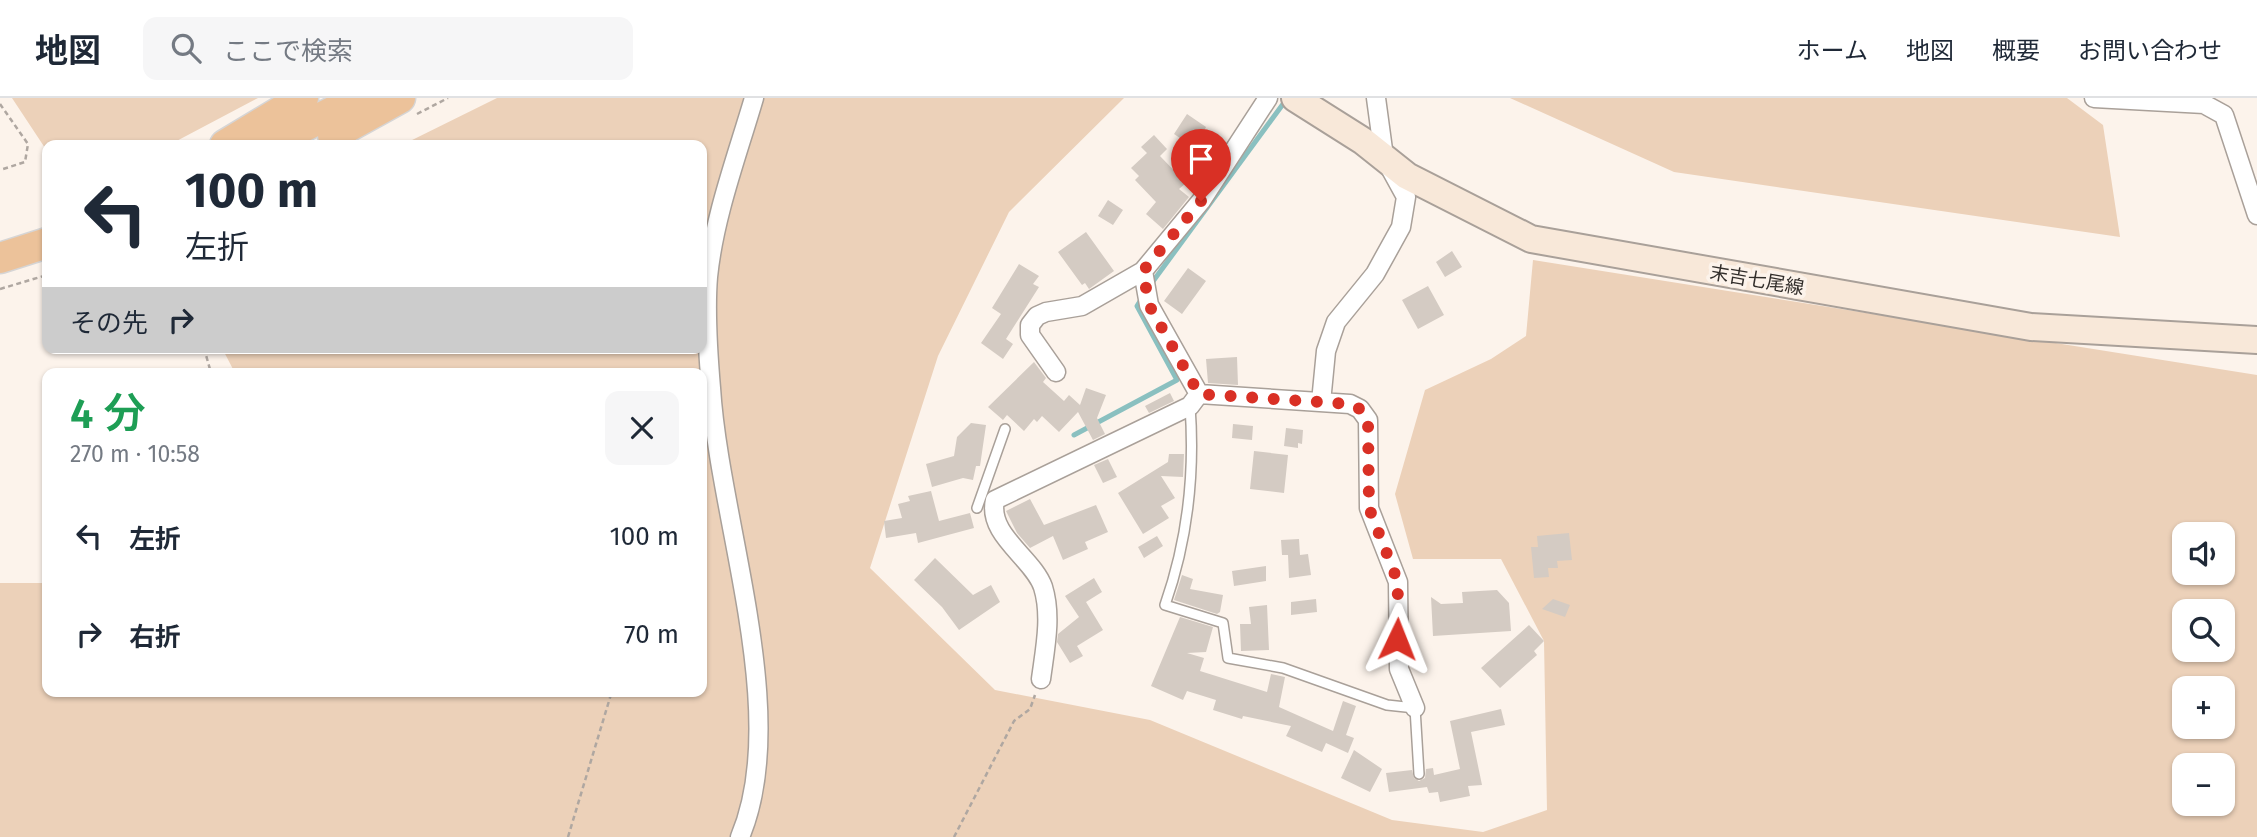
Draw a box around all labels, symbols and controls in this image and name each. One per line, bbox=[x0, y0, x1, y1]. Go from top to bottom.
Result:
search box bbox=[143, 17, 633, 80]
icon: search bbox=[167, 29, 205, 67]
text: 地図 bbox=[35, 31, 101, 71]
text: ここで検索 bbox=[223, 36, 353, 67]
text: ホーム bbox=[1797, 37, 1868, 65]
text: 地図 bbox=[1906, 37, 1954, 65]
text: 概要 bbox=[1992, 37, 2040, 65]
text: お問い合わせ bbox=[2078, 37, 2222, 65]
pin bbox=[1171, 129, 1231, 201]
icon: arrive bbox=[1182, 140, 1220, 178]
text: 100 m bbox=[185, 161, 318, 220]
icon: left bbox=[70, 168, 161, 259]
text: 左折 bbox=[185, 228, 249, 266]
street label: 末吉七尾線 bbox=[1708, 260, 1806, 300]
icon: right bbox=[162, 301, 200, 339]
text: その先 bbox=[70, 308, 148, 339]
text: 4 分 bbox=[70, 389, 146, 439]
button: close bbox=[605, 391, 679, 465]
text: 270 m · 10:58 bbox=[70, 440, 200, 468]
icon: left bbox=[70, 517, 108, 555]
text: 100 m bbox=[610, 521, 679, 552]
map controls bbox=[2172, 522, 2235, 816]
button: sound bbox=[2172, 522, 2235, 585]
text: 左折 bbox=[129, 524, 181, 555]
button: search bbox=[2172, 599, 2235, 662]
position arrow bbox=[1360, 602, 1434, 676]
icon: right bbox=[70, 615, 108, 653]
text: 70 m bbox=[624, 619, 679, 650]
text: 右折 bbox=[129, 622, 181, 653]
button: + bbox=[2172, 676, 2235, 739]
button: − bbox=[2172, 753, 2235, 816]

